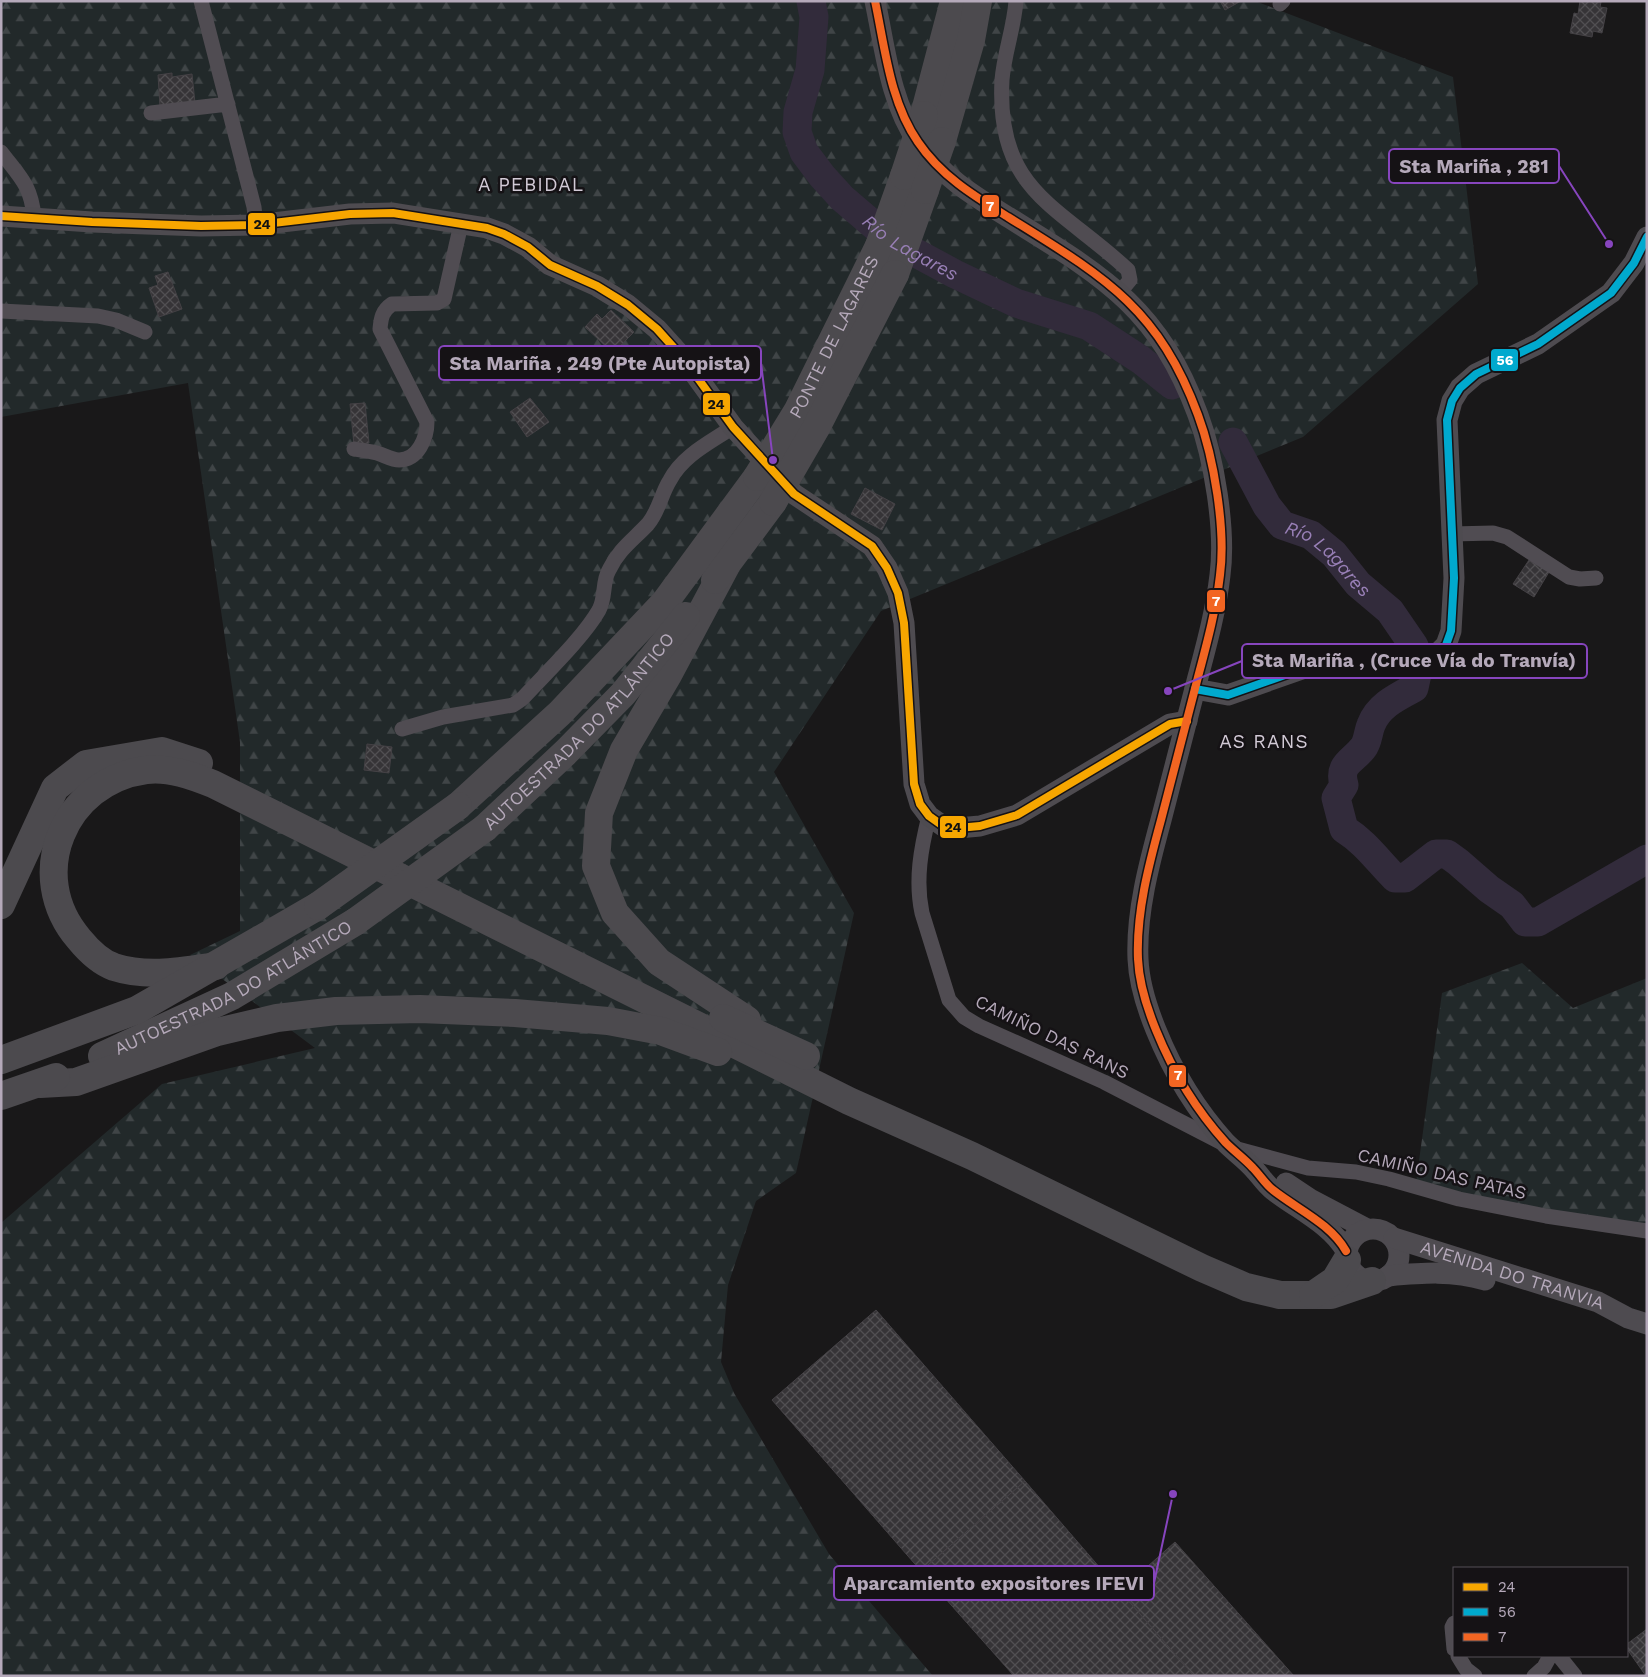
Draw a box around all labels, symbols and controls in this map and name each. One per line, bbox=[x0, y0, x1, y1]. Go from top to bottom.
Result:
callout: Sta Mariña , 281 bbox=[1389, 149, 1559, 183]
text: Sta Mariña , 281 bbox=[1399, 155, 1549, 178]
district label: A PEBIDAL bbox=[478, 173, 584, 196]
line badge: 7 bbox=[981, 194, 1000, 218]
text: 7 bbox=[986, 198, 995, 214]
water label: Río Lagares bbox=[858, 210, 962, 286]
line badge: 24 bbox=[247, 212, 276, 236]
text: 24 bbox=[253, 216, 271, 232]
street label: PONTE DE LAGARES bbox=[784, 252, 883, 422]
callout: Sta Mariña , 249 (Pte Autopista) bbox=[439, 346, 761, 380]
line badge: 56 bbox=[1490, 348, 1519, 372]
text: Sta Mariña , 249 (Pte Autopista) bbox=[449, 352, 751, 375]
text: 56 bbox=[1497, 352, 1514, 368]
line badge: 24 bbox=[702, 392, 731, 416]
text: 24 bbox=[707, 396, 725, 412]
water label: Río Lagares bbox=[1282, 516, 1376, 602]
line badge: 7 bbox=[1206, 589, 1226, 613]
text: 7 bbox=[1212, 593, 1221, 609]
street label: AUTOESTRADA DO ATLÁNTICO bbox=[479, 628, 678, 834]
callout: Sta Mariña , (Cruce Vía do Tranvía) bbox=[1242, 644, 1587, 678]
text: Sta Mariña , (Cruce Vía do Tranvía) bbox=[1252, 649, 1576, 672]
district label: AS RANS bbox=[1219, 730, 1309, 753]
line badge: 24 bbox=[939, 815, 967, 839]
text: 24 bbox=[944, 819, 962, 835]
street label: AUTOESTRADA DO ATLÁNTICO bbox=[111, 915, 355, 1059]
street label: CAMIÑO DAS RANS bbox=[972, 990, 1132, 1083]
line badge: 7 bbox=[1168, 1064, 1187, 1088]
text: 7 bbox=[1174, 1067, 1183, 1083]
street label: CAMIÑO DAS PATAS bbox=[1356, 1144, 1529, 1203]
street label: AVENIDA DO TRANVIA bbox=[1418, 1236, 1607, 1313]
callout: Aparcamiento expositores IFEVI bbox=[834, 1566, 1154, 1600]
legend bbox=[1453, 1567, 1628, 1657]
text: Aparcamiento expositores IFEVI bbox=[844, 1572, 1144, 1595]
text: 24 bbox=[1498, 1578, 1515, 1596]
text: 56 bbox=[1498, 1603, 1516, 1621]
text: 7 bbox=[1498, 1628, 1506, 1646]

